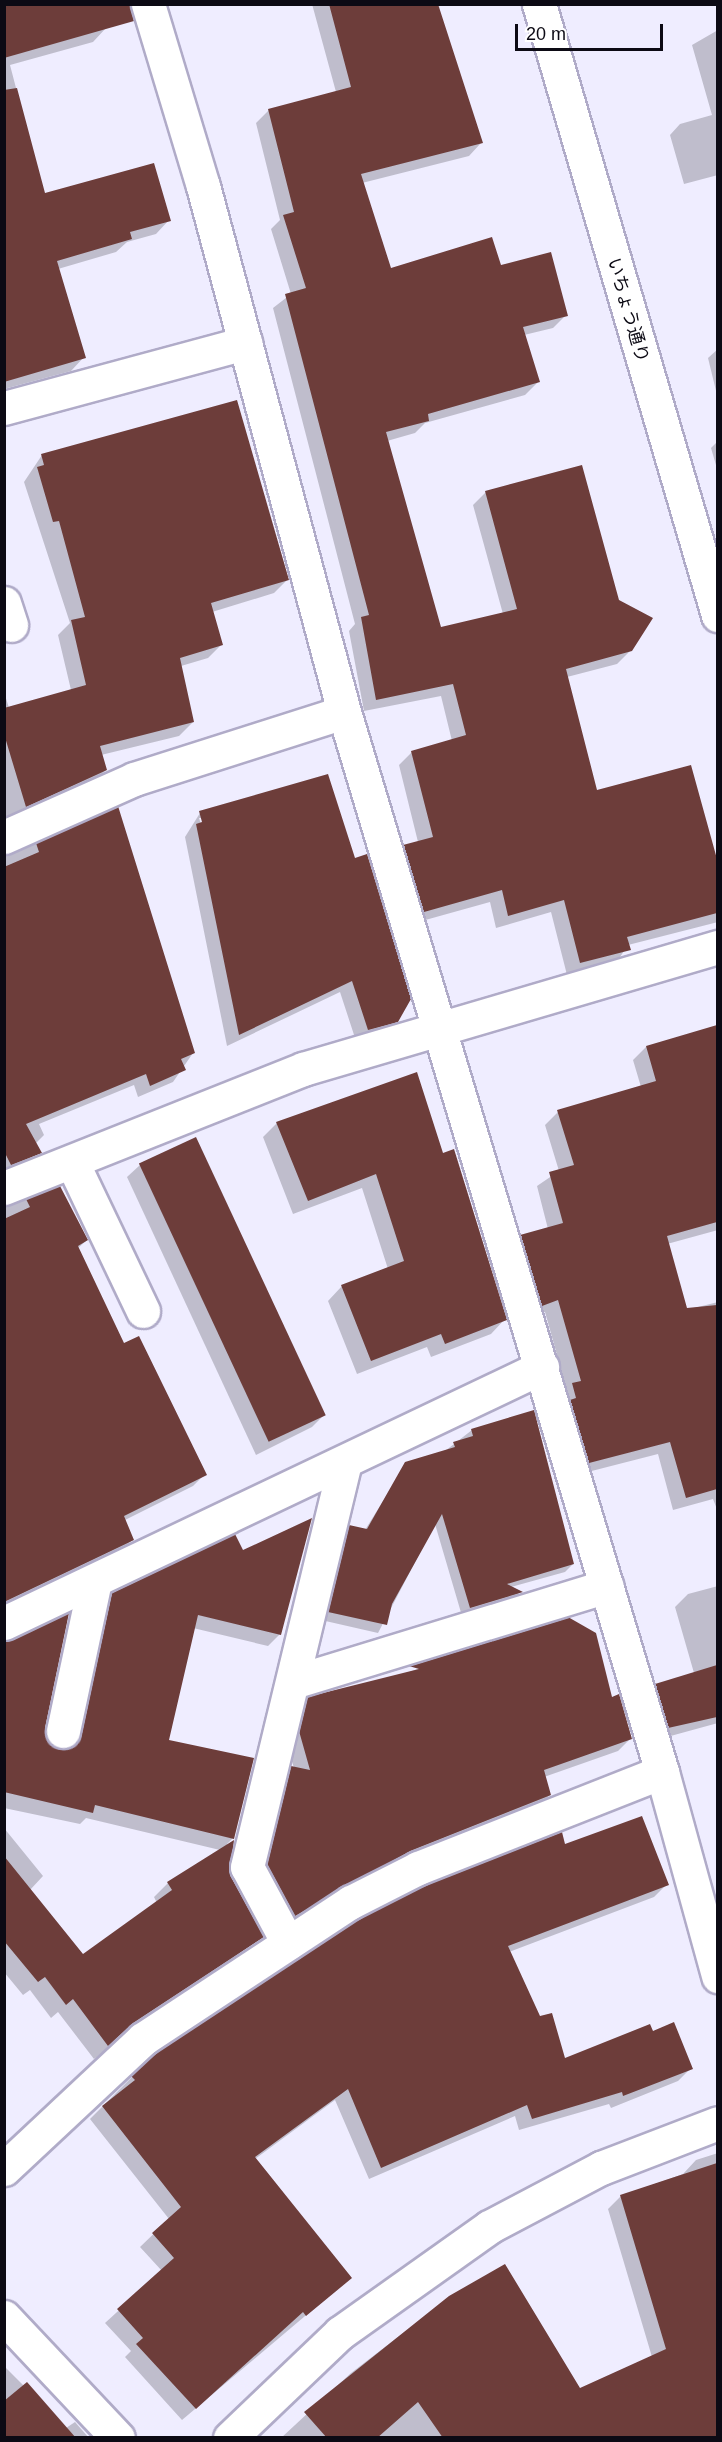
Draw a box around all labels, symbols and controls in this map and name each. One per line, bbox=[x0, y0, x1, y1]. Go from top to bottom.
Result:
scale bar bbox=[518, 12, 666, 50]
text: 20 m bbox=[526, 24, 566, 44]
street label: いちょう通り bbox=[603, 255, 653, 365]

